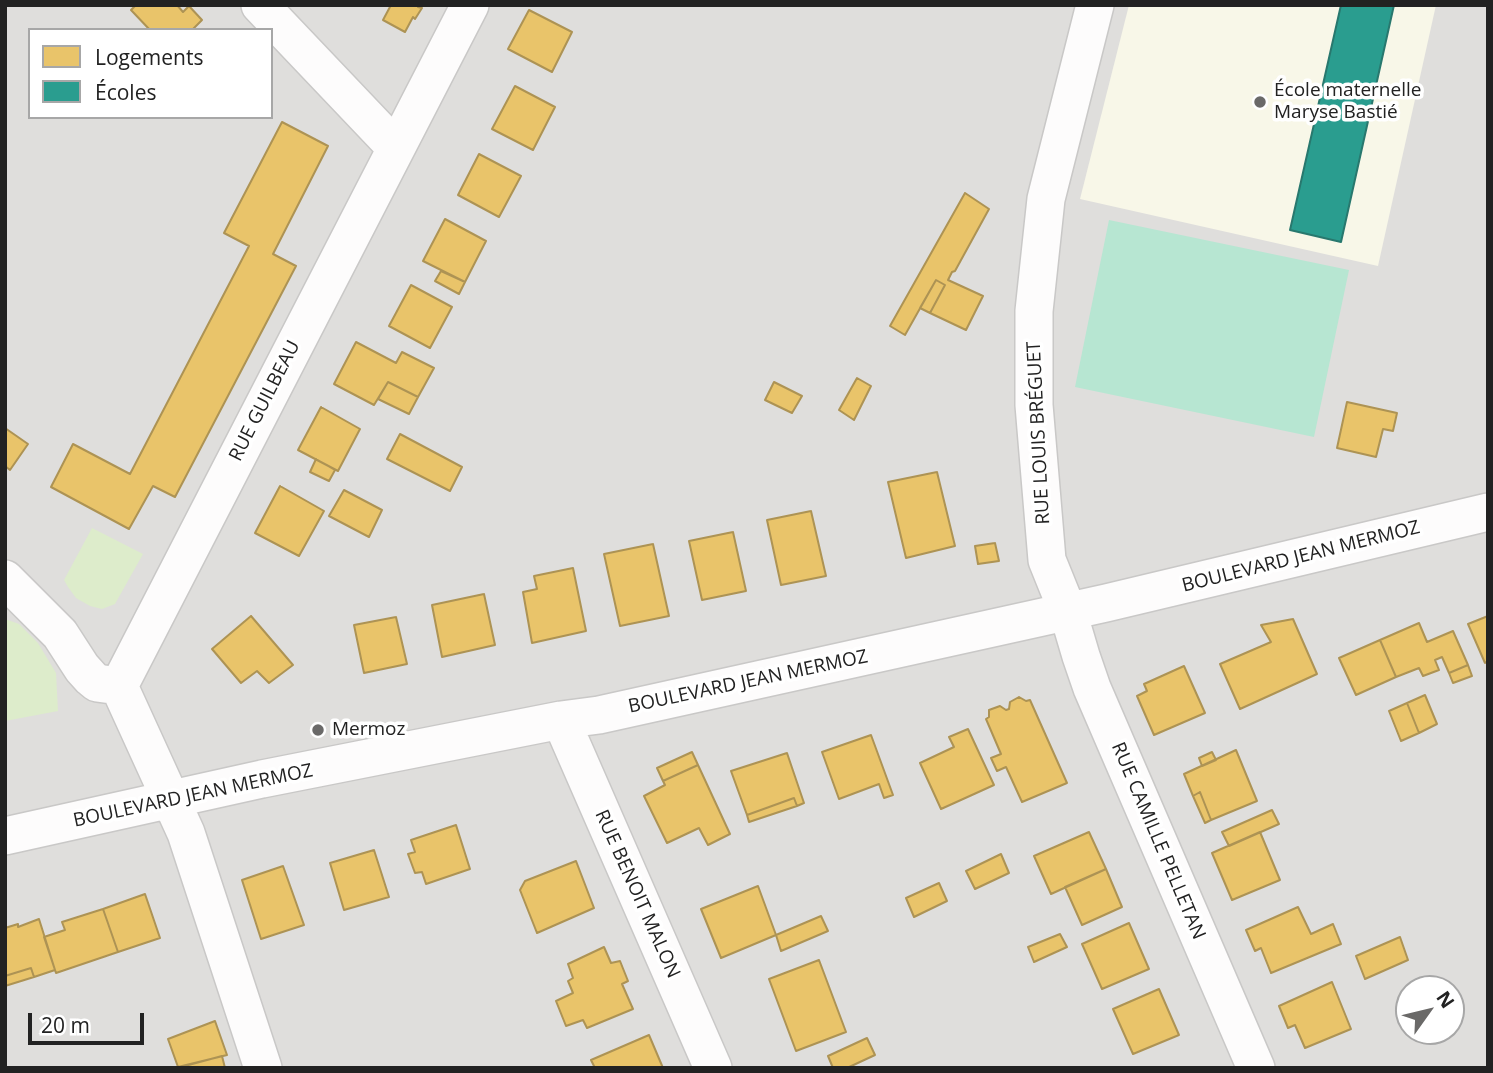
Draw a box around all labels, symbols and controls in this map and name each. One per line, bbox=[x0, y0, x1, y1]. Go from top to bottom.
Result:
legend bbox=[28, 28, 273, 119]
text: Logements bbox=[95, 43, 203, 71]
text: Écoles bbox=[95, 78, 156, 106]
place label: École maternelle Maryse Bastié bbox=[1274, 80, 1421, 124]
marker: École maternelle Maryse Bastié bbox=[1252, 94, 1268, 110]
street label: RUE GUILBEAU bbox=[225, 337, 305, 465]
street label: RUE LOUIS BRÉGUET bbox=[1023, 341, 1055, 525]
street label: BOULEVARD JEAN MERMOZ bbox=[1180, 516, 1422, 598]
street label: BOULEVARD JEAN MERMOZ bbox=[626, 645, 870, 719]
place label: Mermoz bbox=[332, 719, 405, 741]
marker: Mermoz bbox=[310, 722, 326, 738]
street label: RUE CAMILLE PELLETAN bbox=[1106, 739, 1210, 943]
street label: BOULEVARD JEAN MERMOZ bbox=[71, 759, 315, 833]
street label: RUE BENOIT MALON bbox=[590, 806, 684, 982]
north arrow bbox=[1395, 975, 1465, 1045]
text: N bbox=[1431, 986, 1461, 1013]
scale bar bbox=[32, 1000, 147, 1044]
text: 20 m bbox=[41, 1011, 90, 1039]

